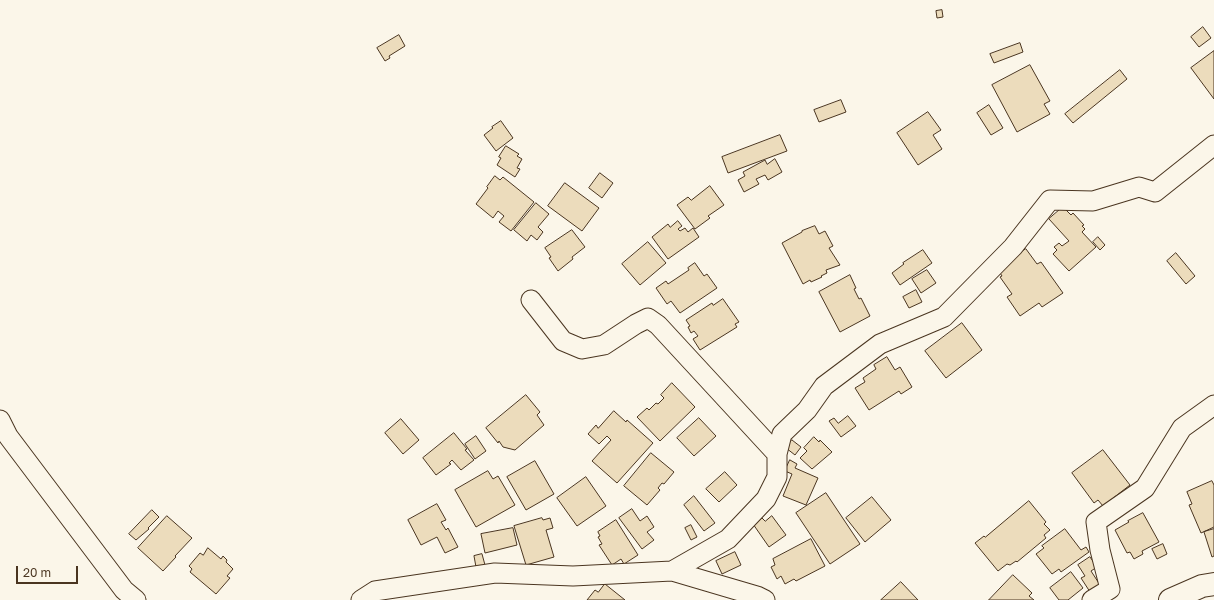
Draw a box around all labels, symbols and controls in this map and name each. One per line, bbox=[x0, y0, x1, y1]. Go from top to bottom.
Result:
scale bar bbox=[18, 558, 80, 584]
text: 20 m bbox=[23, 565, 51, 580]

